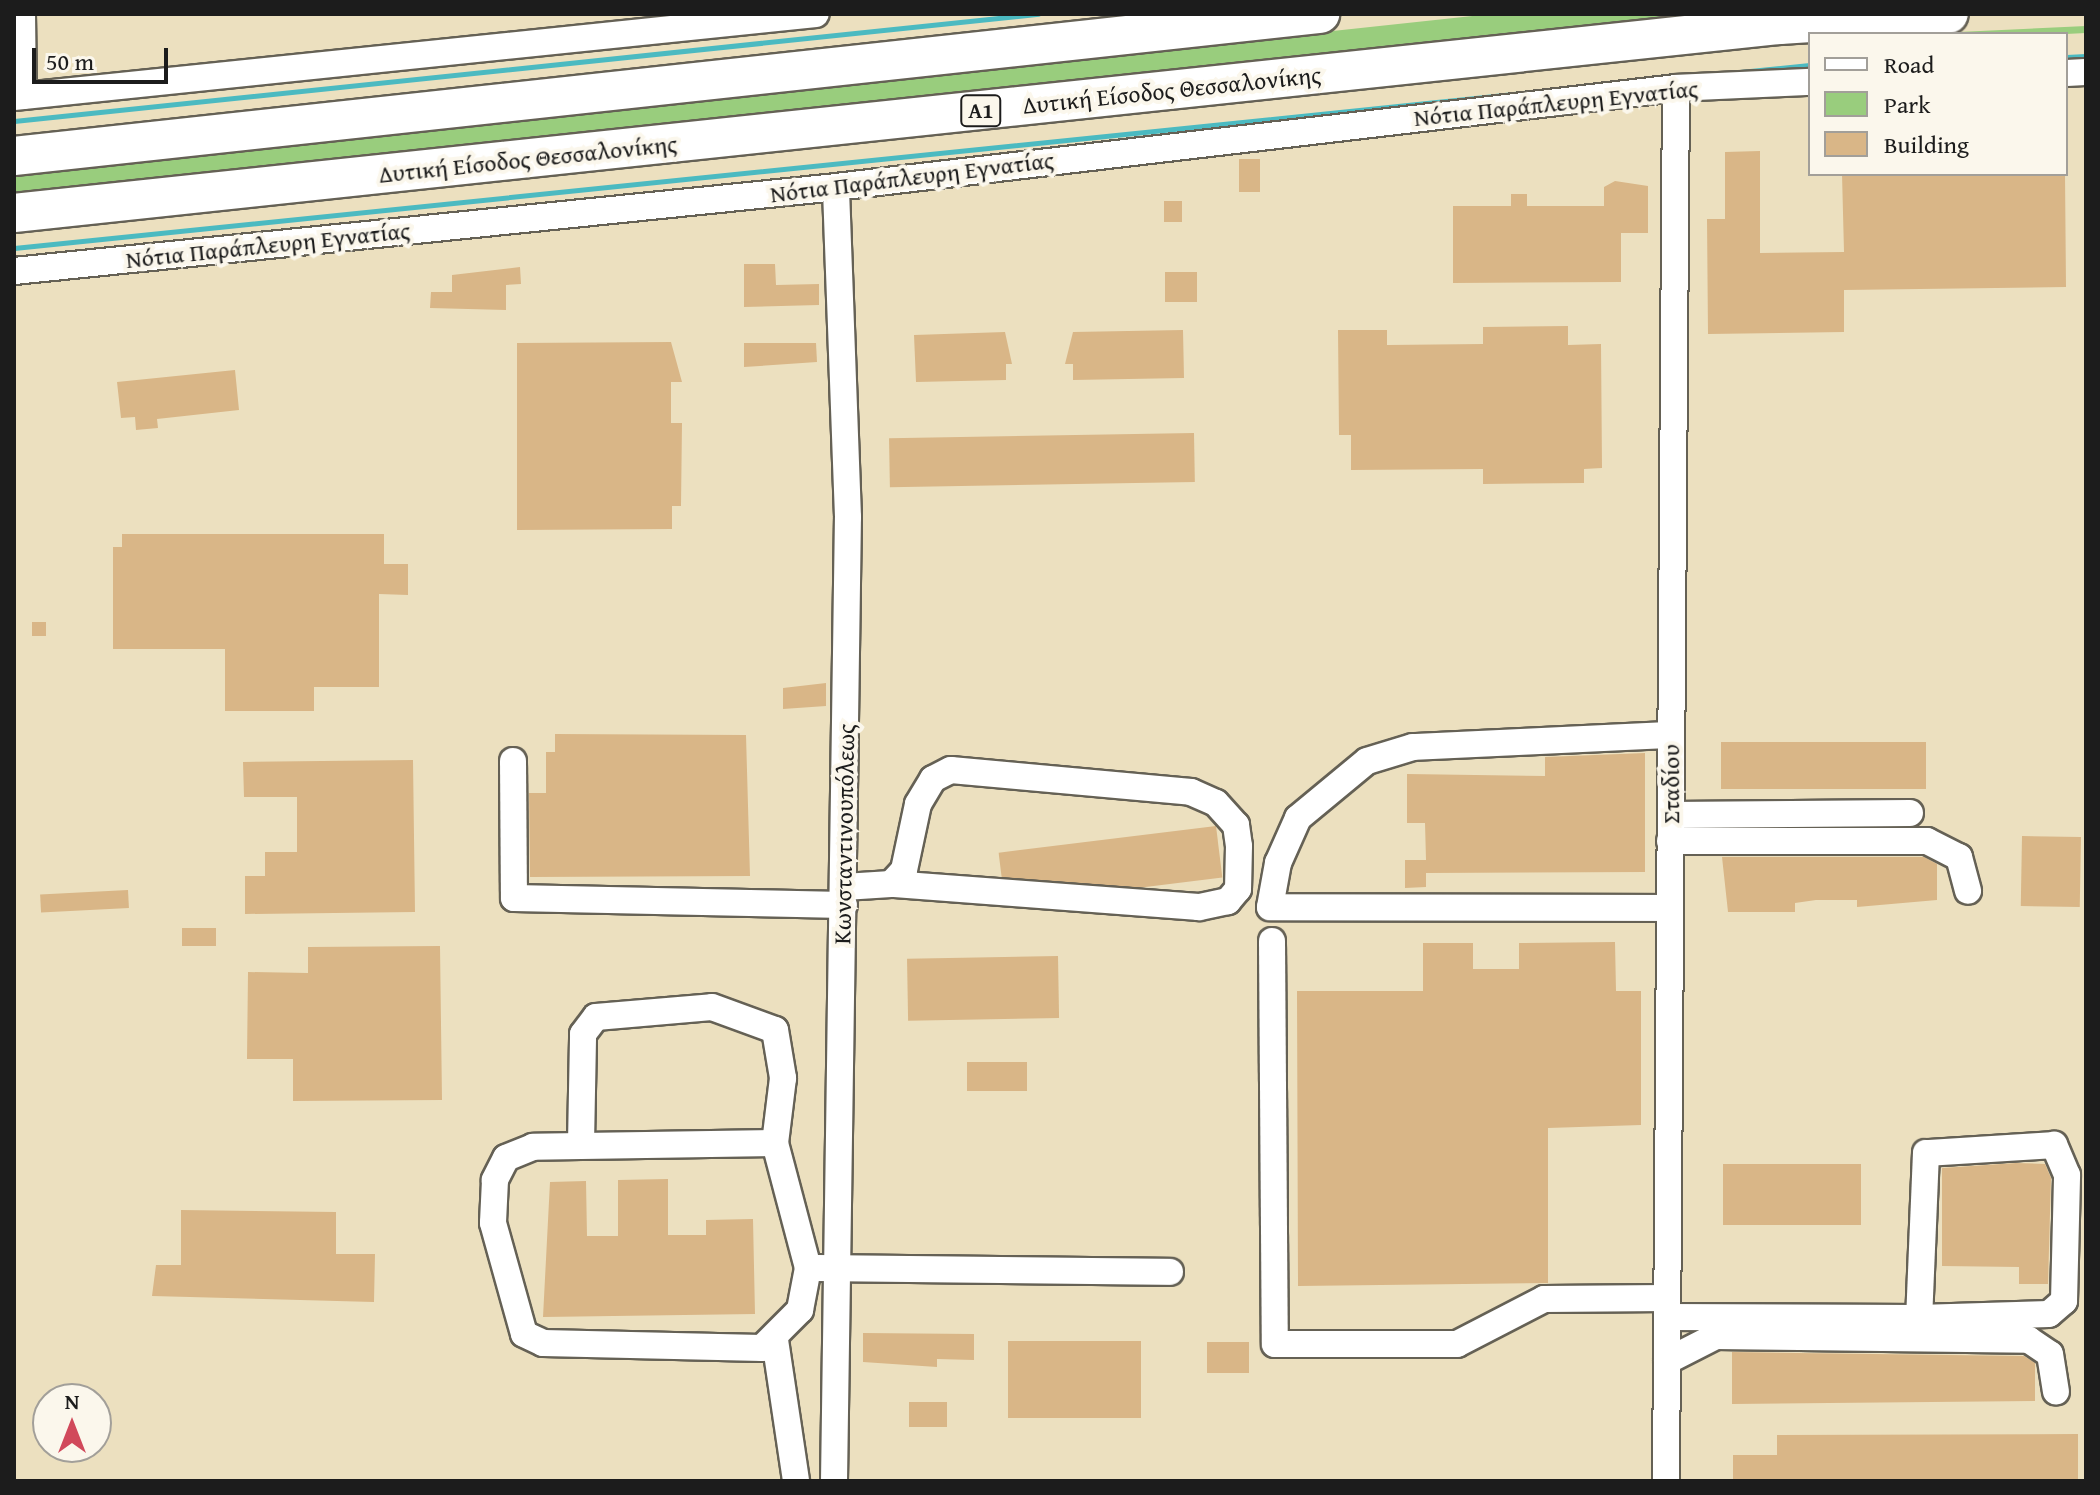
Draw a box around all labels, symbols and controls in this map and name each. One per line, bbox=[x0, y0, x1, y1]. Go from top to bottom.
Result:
scale bar bbox=[36, 32, 172, 82]
legend bbox=[1808, 32, 2068, 176]
text: 50 m bbox=[46, 44, 94, 79]
text: Road bbox=[1884, 47, 1934, 82]
street label: Δυτική Είσοδος Θεσσαλονίκης bbox=[1021, 60, 1323, 120]
street label: Νότια Παράπλευρη Εγνατίας bbox=[1412, 74, 1700, 132]
text: Park bbox=[1884, 87, 1930, 122]
road number: Α1 bbox=[959, 93, 1003, 129]
text: Building bbox=[1884, 127, 1969, 162]
street label: Δυτική Είσοδος Θεσσαλονίκης bbox=[377, 129, 679, 189]
street label: Νότια Παράπλευρη Εγνατίας bbox=[768, 145, 1056, 209]
street label: Νότια Παράπλευρη Εγνατίας bbox=[124, 216, 412, 274]
street label: Κωνσταντινουπόλεως bbox=[828, 723, 860, 945]
street label: Σταδίου bbox=[1657, 744, 1685, 824]
north arrow bbox=[32, 1383, 112, 1463]
text: N bbox=[65, 1385, 79, 1417]

